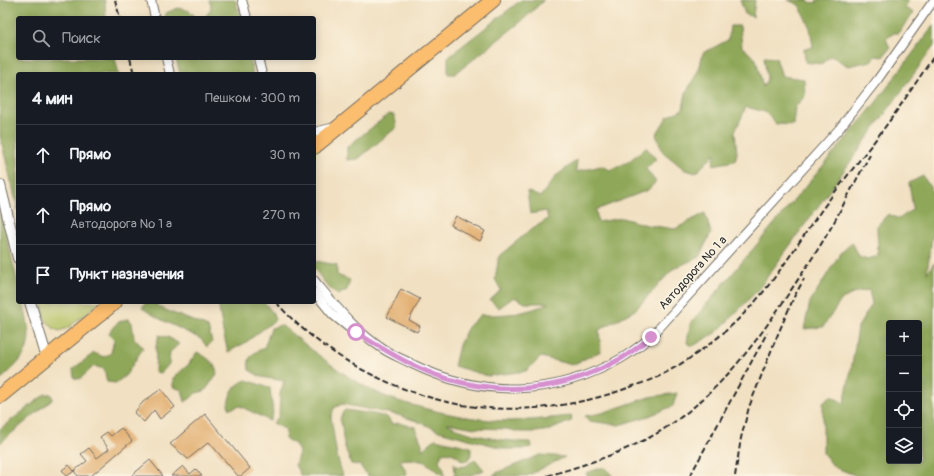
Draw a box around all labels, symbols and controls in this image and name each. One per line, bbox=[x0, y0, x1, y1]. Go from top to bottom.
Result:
search box bbox=[16, 16, 316, 60]
icon: search bbox=[30, 27, 52, 49]
text: Поиск bbox=[62, 29, 101, 48]
text: 4 мин bbox=[32, 88, 73, 109]
text: Пешком · 300 m bbox=[205, 90, 300, 106]
icon: ahead bbox=[32, 144, 54, 166]
text: Прямо bbox=[70, 145, 111, 164]
text: 30 m bbox=[270, 147, 300, 163]
text: Прямо bbox=[70, 197, 111, 216]
icon: ahead bbox=[32, 204, 54, 226]
text: 270 m bbox=[263, 207, 300, 223]
text: Автодорога № 1 а bbox=[70, 216, 172, 232]
street label: Автодорога № 1 а bbox=[656, 233, 730, 313]
icon: arrive bbox=[32, 264, 54, 286]
text: Пункт назначения bbox=[70, 265, 184, 284]
map controls bbox=[886, 320, 922, 464]
button: + bbox=[886, 320, 922, 356]
route start bbox=[347, 323, 365, 341]
route end bbox=[642, 328, 660, 346]
button: − bbox=[886, 356, 922, 392]
button: locate bbox=[886, 392, 922, 428]
button: layers bbox=[886, 428, 922, 464]

